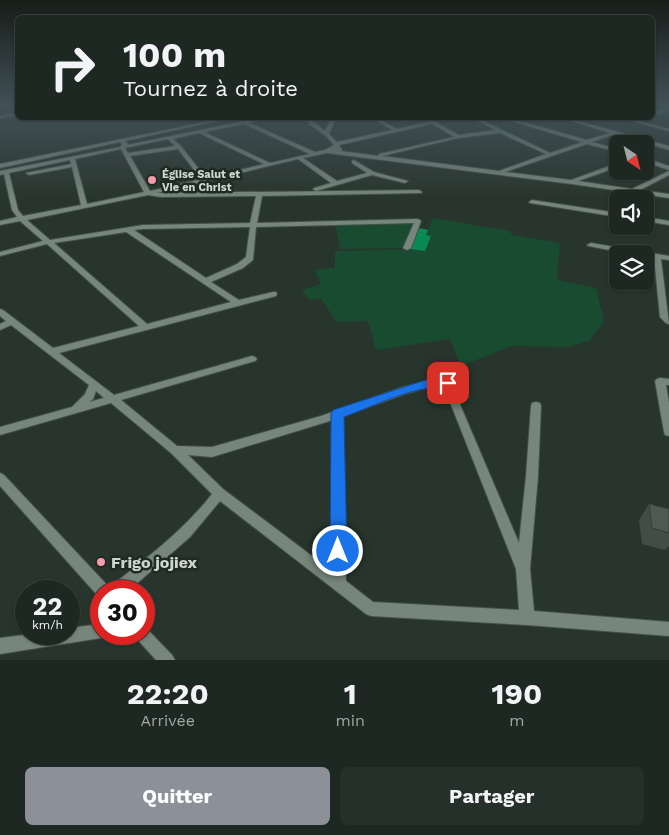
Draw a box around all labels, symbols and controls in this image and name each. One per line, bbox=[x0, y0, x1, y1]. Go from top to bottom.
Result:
text: 100 m bbox=[123, 34, 226, 76]
icon: right bbox=[40, 35, 105, 100]
text: Tournez à droite bbox=[123, 76, 298, 101]
north arrow bbox=[609, 135, 654, 180]
map controls bbox=[609, 135, 654, 290]
place label: Église Salut et Vie en Christ bbox=[162, 168, 240, 194]
marker: Église Salut et Vie en Christ bbox=[146, 174, 158, 186]
button: sound bbox=[609, 190, 654, 235]
button: layers bbox=[609, 245, 654, 290]
pin bbox=[427, 362, 469, 404]
icon: arrive bbox=[434, 369, 462, 397]
position arrow bbox=[311, 524, 363, 576]
place label: Frigo jojiex bbox=[111, 553, 198, 572]
marker: Frigo jojiex bbox=[95, 556, 107, 568]
speed limit sign: 30 bbox=[90, 580, 155, 645]
text: 22 bbox=[33, 592, 62, 621]
text: km/h bbox=[32, 618, 63, 632]
text: 22:20 bbox=[127, 676, 209, 711]
text: 1 bbox=[344, 676, 357, 711]
text: 190 bbox=[492, 676, 542, 711]
text: Arrivée bbox=[140, 711, 195, 730]
text: min bbox=[335, 711, 365, 730]
text: m bbox=[509, 711, 525, 730]
button: Quitter bbox=[25, 767, 330, 825]
button: Partager bbox=[340, 767, 644, 825]

